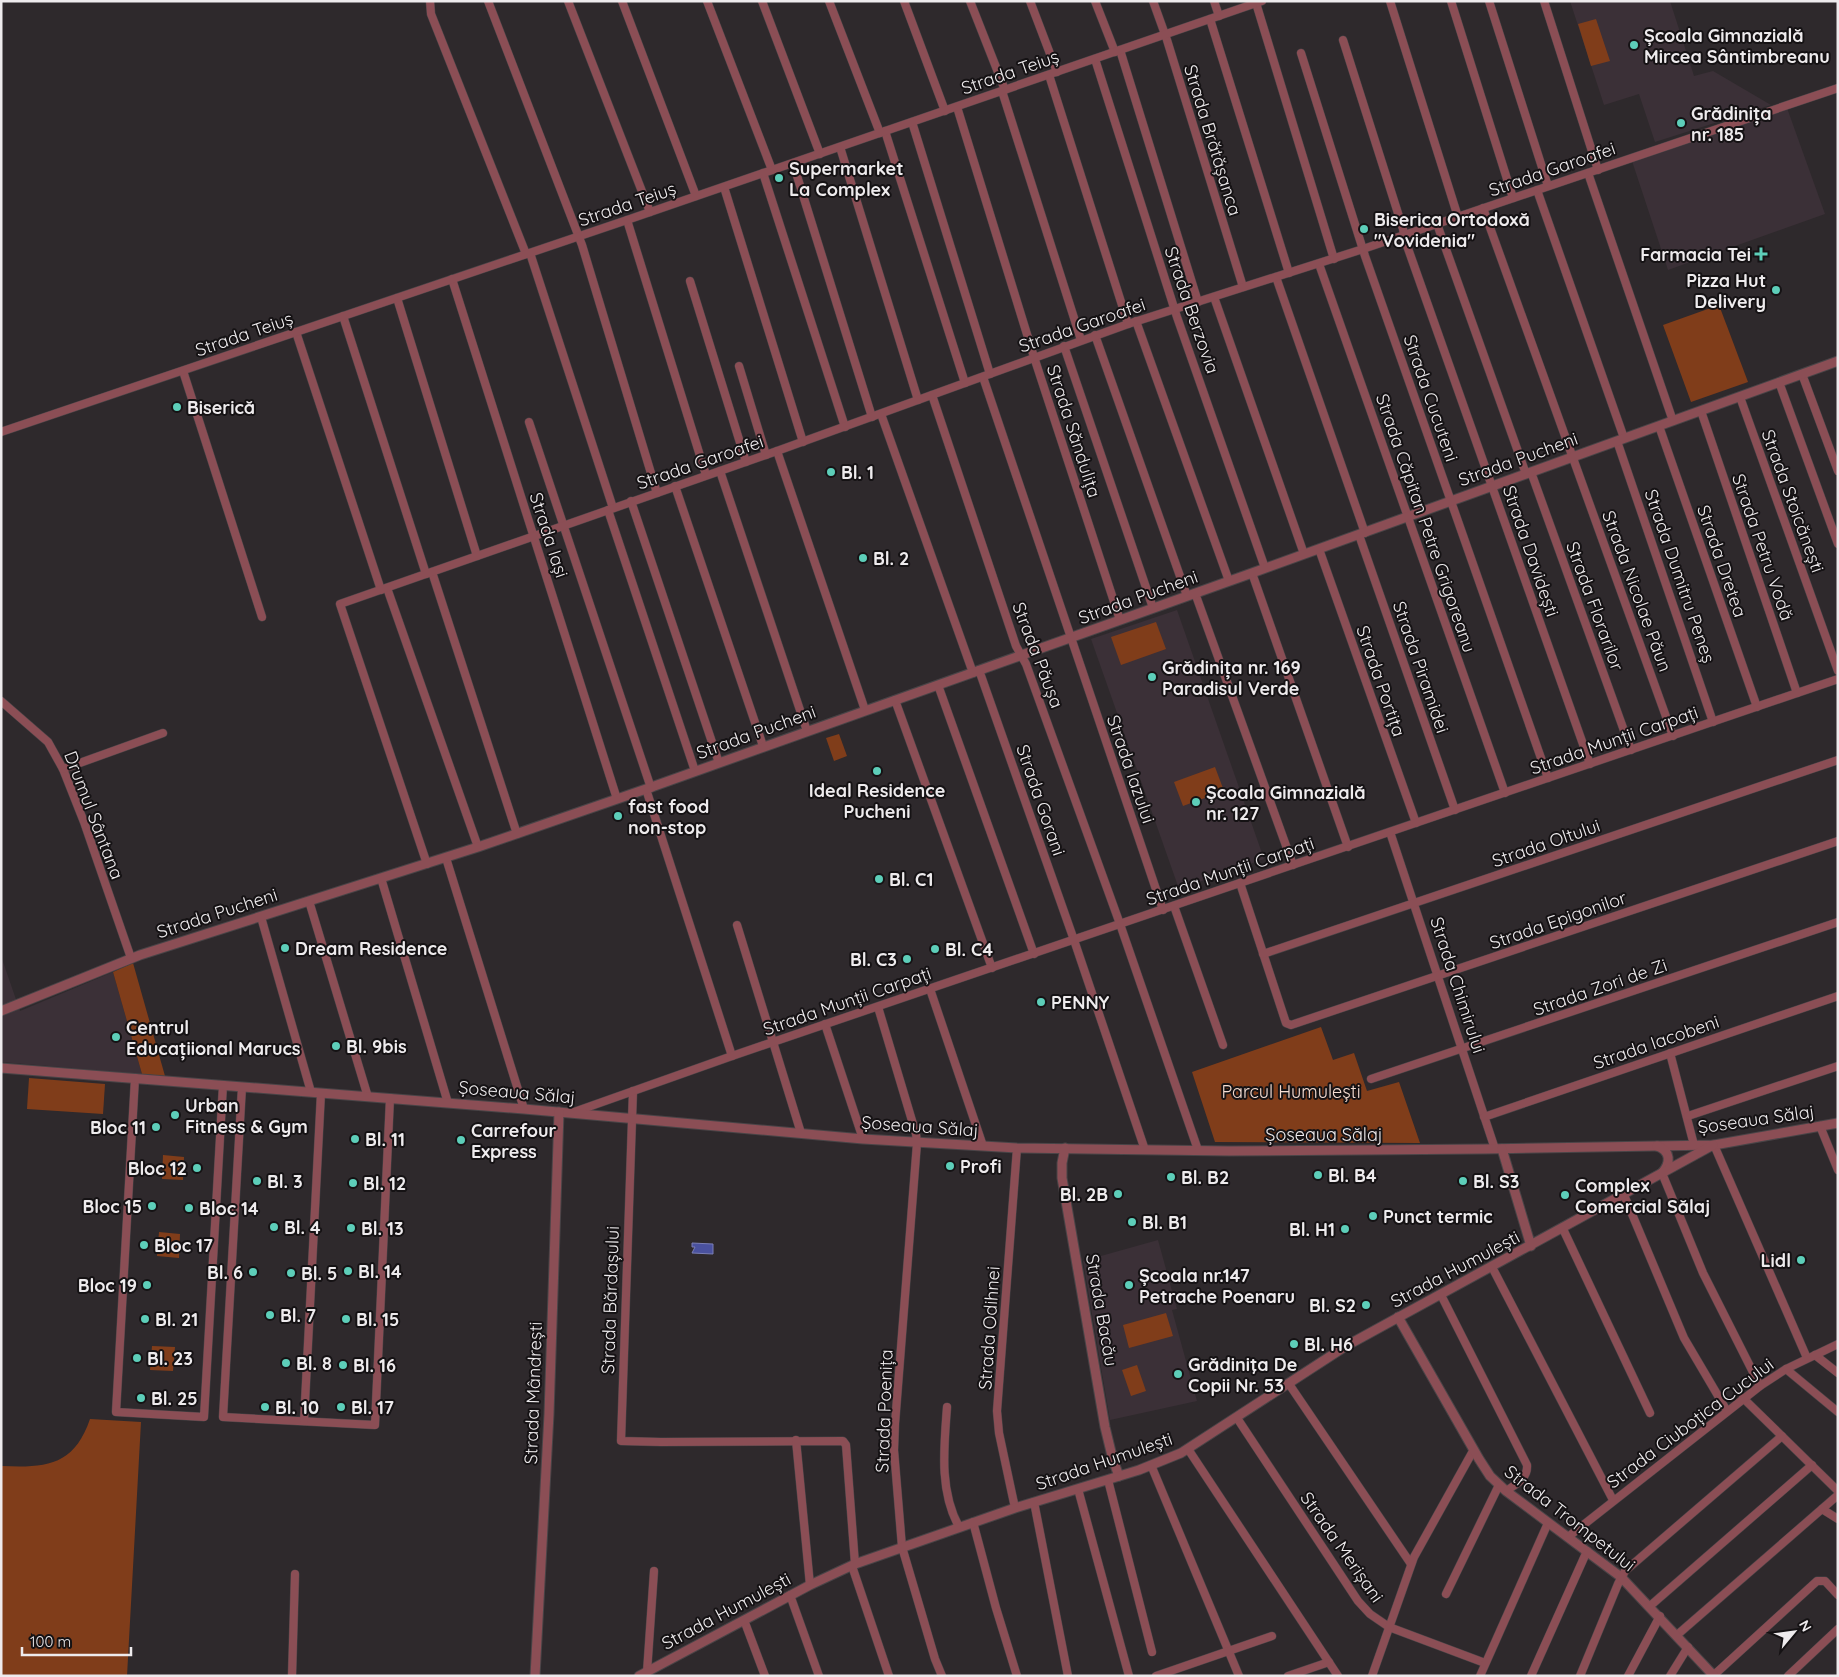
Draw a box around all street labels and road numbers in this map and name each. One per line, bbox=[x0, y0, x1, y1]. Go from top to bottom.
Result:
street label: Strada Teiuș bbox=[958, 45, 1062, 99]
street label: Strada Brătășanca bbox=[1179, 62, 1247, 218]
street label: Strada Garoafei bbox=[1486, 137, 1618, 201]
street label: Strada Teiuș bbox=[575, 177, 679, 231]
street label: Strada Berzovia bbox=[1159, 243, 1225, 377]
street label: Strada Garoafei bbox=[1016, 293, 1148, 357]
street label: Strada Teiuș bbox=[192, 307, 296, 361]
street label: Strada Cucuteni bbox=[1399, 332, 1463, 464]
street label: Strada Săndulița bbox=[1042, 362, 1106, 500]
street label: Strada Căpitan Petre Grigoreanu bbox=[1371, 391, 1481, 655]
street label: Strada Stoicănești bbox=[1756, 426, 1830, 576]
street label: Strada Pucheni bbox=[1455, 427, 1581, 491]
street label: Strada Garoafei bbox=[634, 430, 766, 494]
street label: Strada Petru Vodă bbox=[1727, 471, 1799, 623]
street label: Strada Davidești bbox=[1498, 482, 1564, 620]
street label: Strada Dumitru Peneș bbox=[1640, 486, 1720, 666]
street label: Strada Iași bbox=[524, 489, 574, 581]
street label: Strada Dretea bbox=[1692, 502, 1752, 620]
street label: Strada Nicolae Păun bbox=[1597, 507, 1677, 675]
street label: Strada Florarilor bbox=[1561, 538, 1629, 674]
street label: Strada Pucheni bbox=[1075, 565, 1201, 629]
street label: Strada Piramidei bbox=[1388, 598, 1454, 736]
street label: Strada Păușa bbox=[1007, 599, 1069, 711]
street label: Strada Portița bbox=[1351, 622, 1411, 740]
street label: Strada Pucheni bbox=[693, 700, 819, 764]
street label: Strada Munții Carpați bbox=[1527, 700, 1701, 780]
street label: Strada Iazului bbox=[1102, 712, 1160, 826]
street label: Strada Gorani bbox=[1011, 741, 1071, 859]
street label: Drumul Sântana bbox=[59, 748, 129, 882]
street label: Strada Oltului bbox=[1489, 814, 1603, 872]
street label: Strada Munții Carpați bbox=[1143, 831, 1317, 911]
street label: Strada Pucheni bbox=[154, 883, 280, 943]
street label: Strada Epigonilor bbox=[1486, 886, 1630, 954]
street label: Strada Chimirului bbox=[1425, 914, 1491, 1056]
street label: Strada Zori de Zi bbox=[1530, 953, 1670, 1021]
street label: Strada Munții Carpați bbox=[760, 961, 934, 1041]
street label: Strada Iacobeni bbox=[1590, 1010, 1722, 1074]
street label: Șoseaua Sălaj bbox=[458, 1075, 576, 1109]
street label: Șoseaua Sălaj bbox=[1696, 1099, 1816, 1139]
street label: Șoseaua Sălaj bbox=[861, 1110, 979, 1142]
street label: Șoseaua Sălaj bbox=[1265, 1123, 1383, 1146]
street label: Strada Bărdașului bbox=[596, 1225, 624, 1375]
street label: Strada Humulești bbox=[1386, 1225, 1524, 1313]
street label: Strada Bacău bbox=[1081, 1252, 1123, 1368]
street label: Strada Odihnei bbox=[973, 1265, 1005, 1391]
street label: Strada Mândrești bbox=[519, 1321, 547, 1465]
street label: Strada Poenița bbox=[870, 1349, 898, 1473]
street label: Strada Ciuboțica Cucului bbox=[1602, 1353, 1778, 1493]
street label: Strada Humulești bbox=[1033, 1427, 1175, 1495]
street label: Strada Trompetului bbox=[1500, 1460, 1640, 1576]
street label: Strada Merișani bbox=[1295, 1487, 1389, 1607]
street label: Strada Humulești bbox=[657, 1567, 795, 1655]

